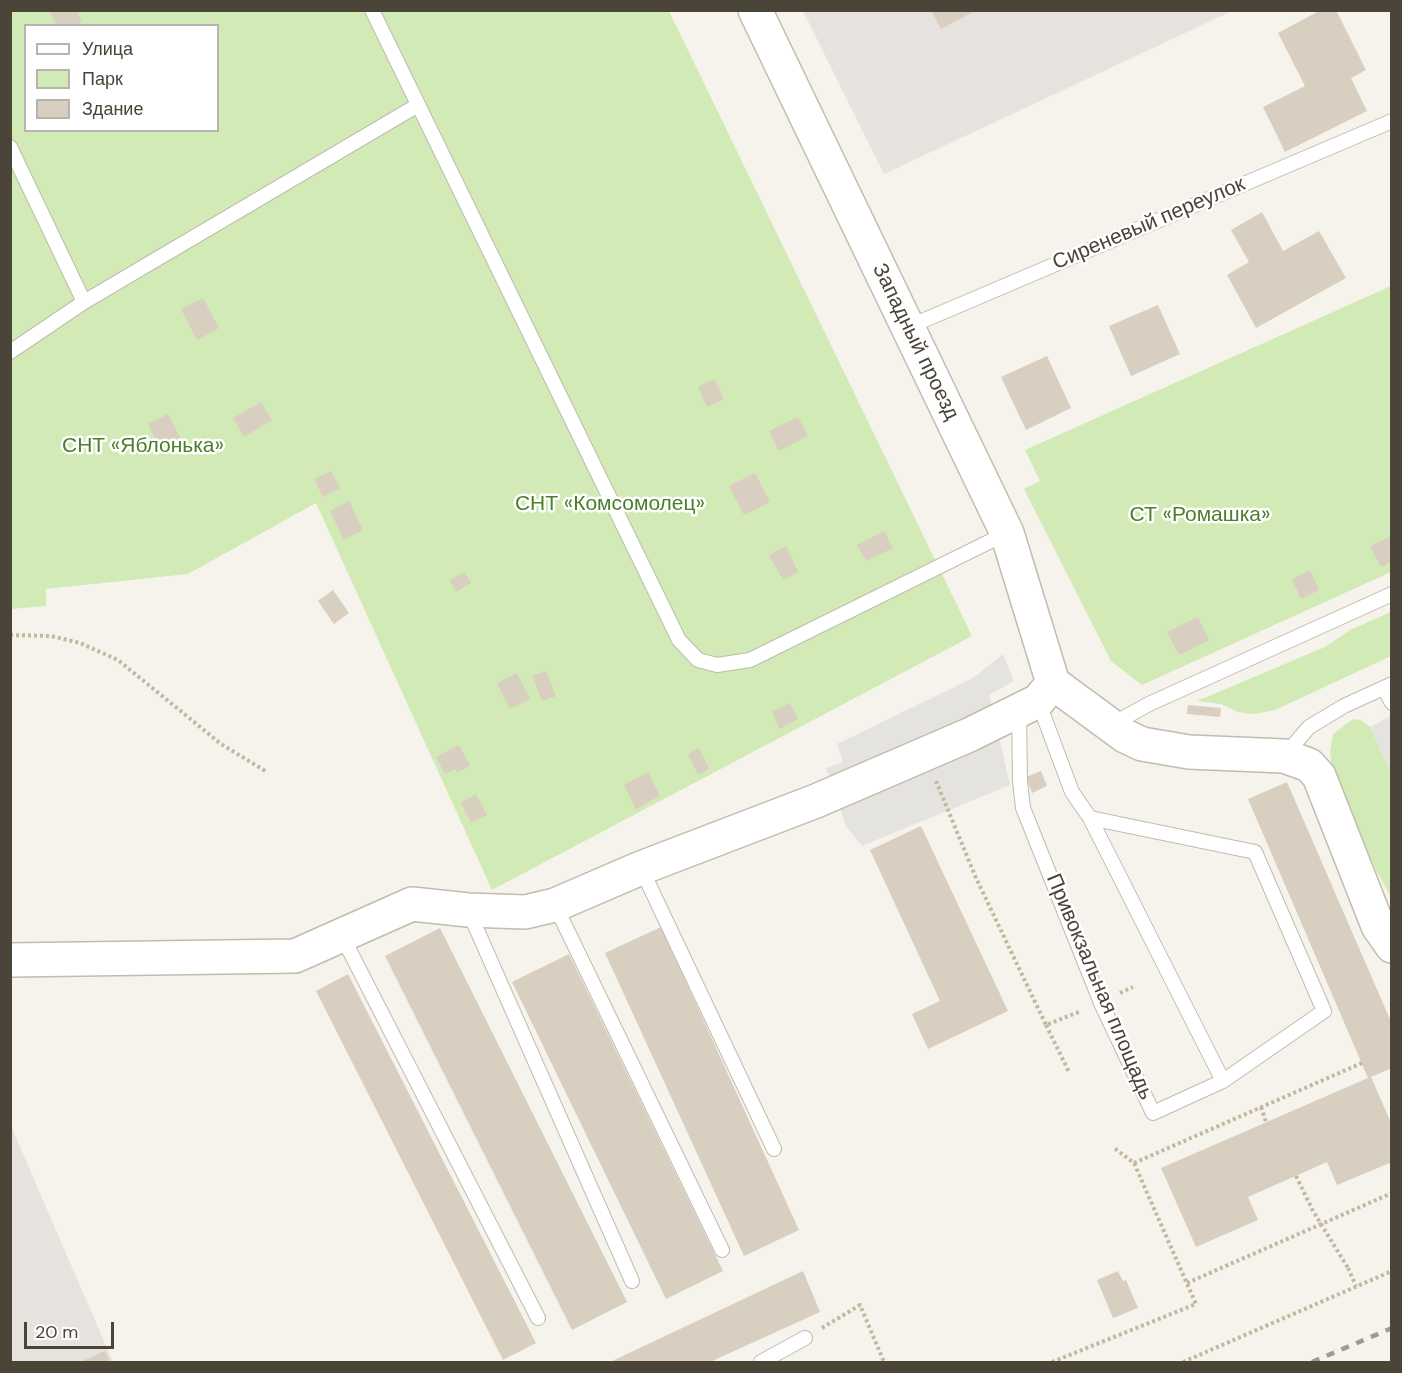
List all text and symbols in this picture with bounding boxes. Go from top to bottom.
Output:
legend [24,24,219,132]
text: Улица [82,37,133,61]
text: Парк [82,67,123,91]
text: Здание [82,97,143,121]
street label: Сиреневый переулок [1049,172,1249,276]
street label: Западный проезд [866,260,964,424]
park label: СНТ «Яблонька» [62,433,224,459]
park label: СНТ «Комсомолец» [515,491,705,517]
park label: СТ «Ромашка» [1130,502,1270,528]
street label: Привокзальная площадь [1040,870,1158,1104]
scale bar [27,1310,117,1348]
text: 20 m [35,1320,78,1344]

